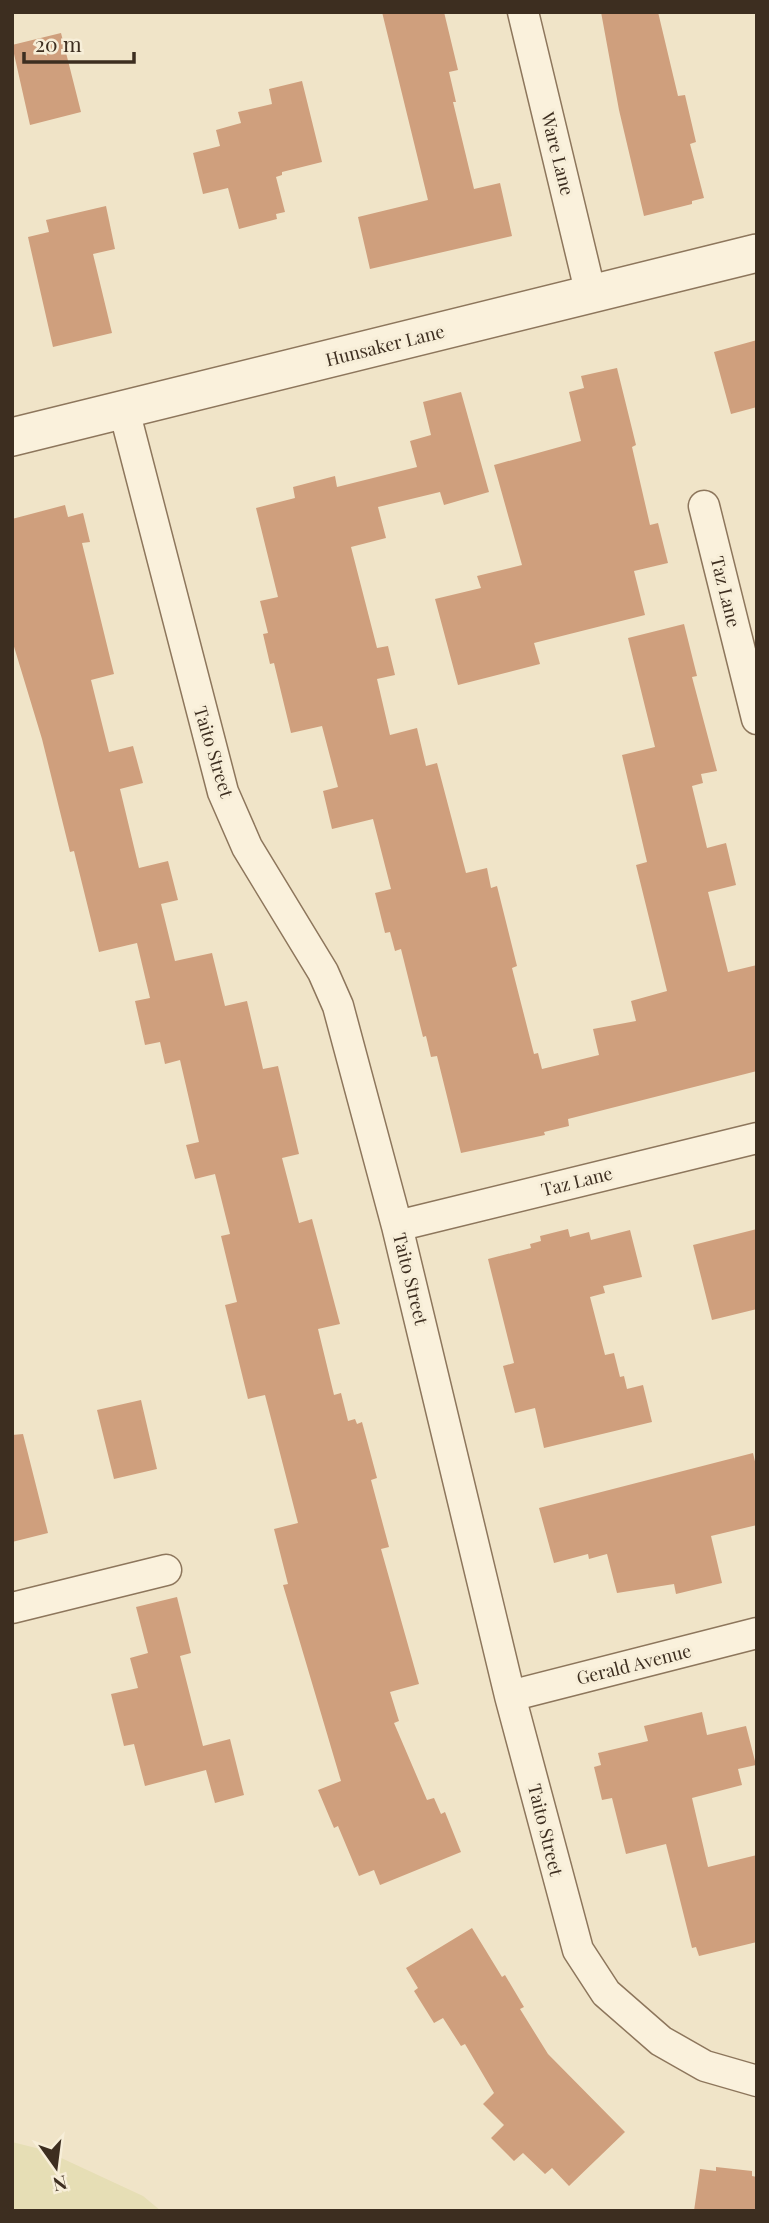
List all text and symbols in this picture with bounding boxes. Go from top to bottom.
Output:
scale bar [24,21,135,65]
text: 20 m [35,29,82,57]
street label: Ware Lane [536,109,580,198]
street label: Hunsaker Lane [323,319,447,371]
street label: Taz Lane [706,554,746,630]
street label: Taito Street [189,703,239,801]
street label: Taz Lane [539,1161,615,1201]
street label: Taito Street [388,1230,434,1328]
street label: Gerald Avenue [574,1638,694,1690]
street label: Taito Street [523,1781,569,1879]
north arrow [21,2132,91,2202]
text: N [50,2170,70,2199]

